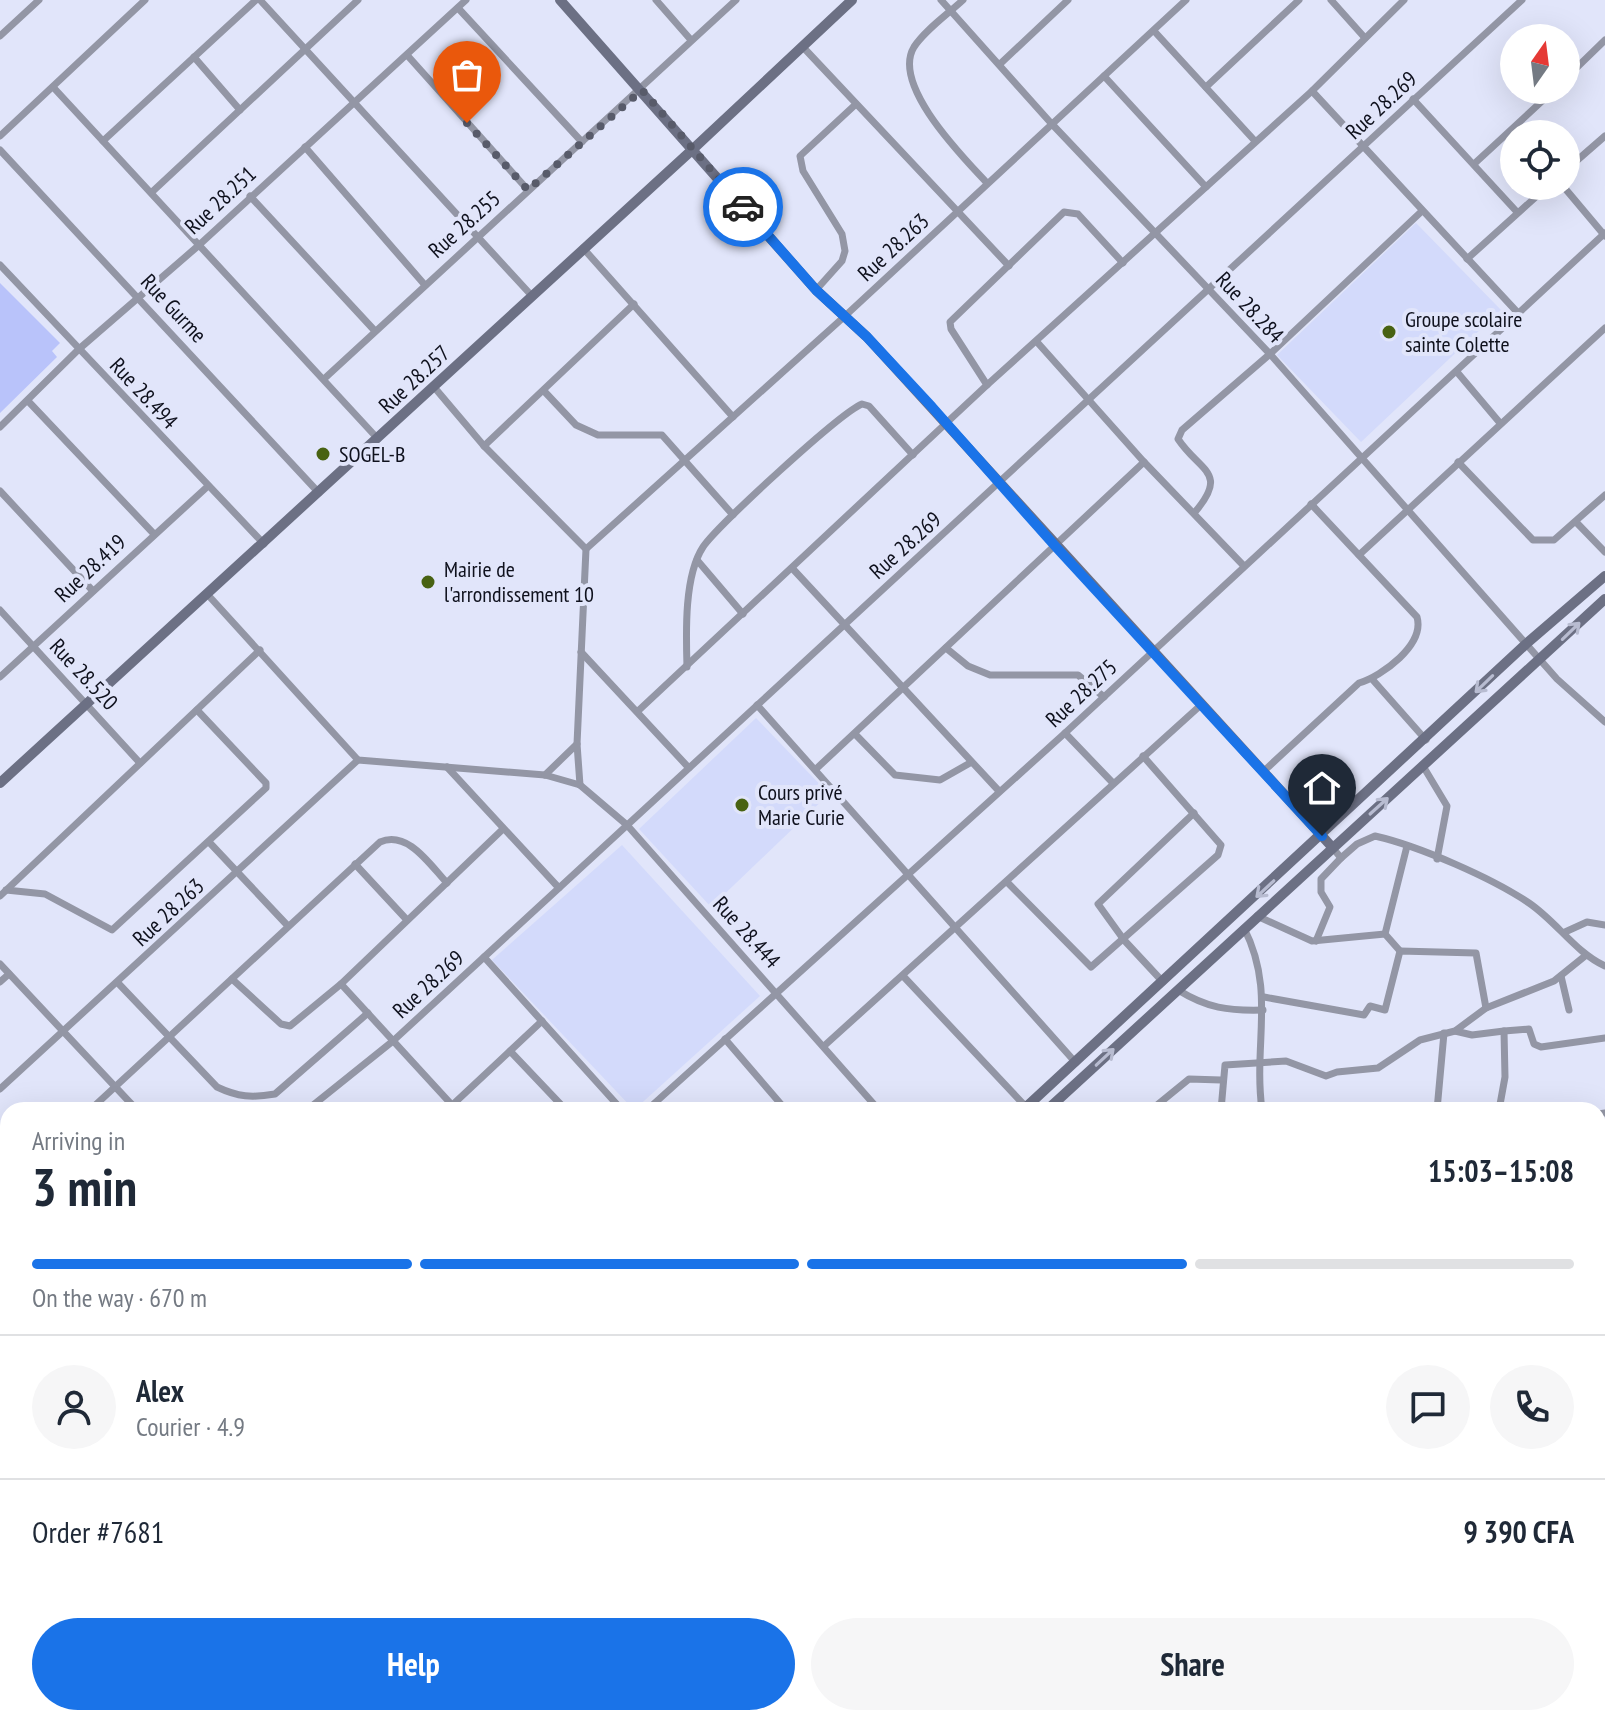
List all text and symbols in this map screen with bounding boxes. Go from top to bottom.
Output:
north arrow [1500,24,1580,104]
map controls [1500,24,1580,200]
pin [433,41,501,123]
icon: bag [445,53,489,97]
street label: Rue 28.269 [1340,65,1422,145]
button: locate [1500,120,1580,200]
street label: Rue 28.251 [179,160,261,240]
courier [703,167,783,247]
street label: Rue 28.255 [422,184,506,264]
icon: car [721,185,765,229]
street label: Rue 28.263 [852,207,934,287]
street label: Rue 28.284 [1210,266,1290,349]
street label: Rue Gurme [135,268,213,348]
place label: Groupe scolaire sainte Colette [1405,305,1522,358]
marker: Groupe scolaire sainte Colette [1380,323,1398,341]
street label: Rue 28.257 [373,339,455,419]
street label: Rue 28.494 [104,352,184,435]
place label: SOGEL-B [339,440,405,468]
marker: SOGEL-B [314,445,332,463]
street label: Rue 28.269 [863,505,947,585]
street label: Rue 28.419 [49,528,131,608]
place label: Mairie de l'arrondissement 10 [444,555,594,608]
marker: Mairie de l'arrondissement 10 [419,573,437,591]
one-way arrow [1561,622,1580,641]
street label: Rue 28.520 [44,633,124,716]
street label: Rue 28.275 [1040,653,1122,733]
one-way arrow [1475,675,1495,693]
pin [1288,754,1356,836]
icon: home [1300,766,1344,810]
place label: Cours privé Marie Curie [758,778,845,831]
marker: Cours privé Marie Curie [733,796,751,814]
one-way arrow [1368,797,1388,815]
street label: Rue 28.263 [127,872,209,952]
one-way arrow [1255,879,1275,898]
street label: Rue 28.444 [707,890,787,974]
street label: Rue 28.269 [387,944,469,1024]
one-way arrow [1094,1049,1114,1067]
text: Arriving in [32,1124,125,1157]
text: 15:03–15:08 [1428,1151,1574,1190]
text: 3 min [32,1153,137,1220]
text: On the way · 670 m [32,1281,207,1314]
button: person [32,1365,116,1449]
button: chat [1386,1365,1470,1449]
button: phone [1490,1365,1574,1449]
text: Alex [136,1371,184,1410]
text: Courier · 4.9 [136,1410,245,1443]
text: Order #7681 [32,1512,164,1551]
text: 9 390 CFA [1463,1512,1574,1551]
button: Help [32,1618,795,1710]
button: Share [811,1618,1574,1710]

